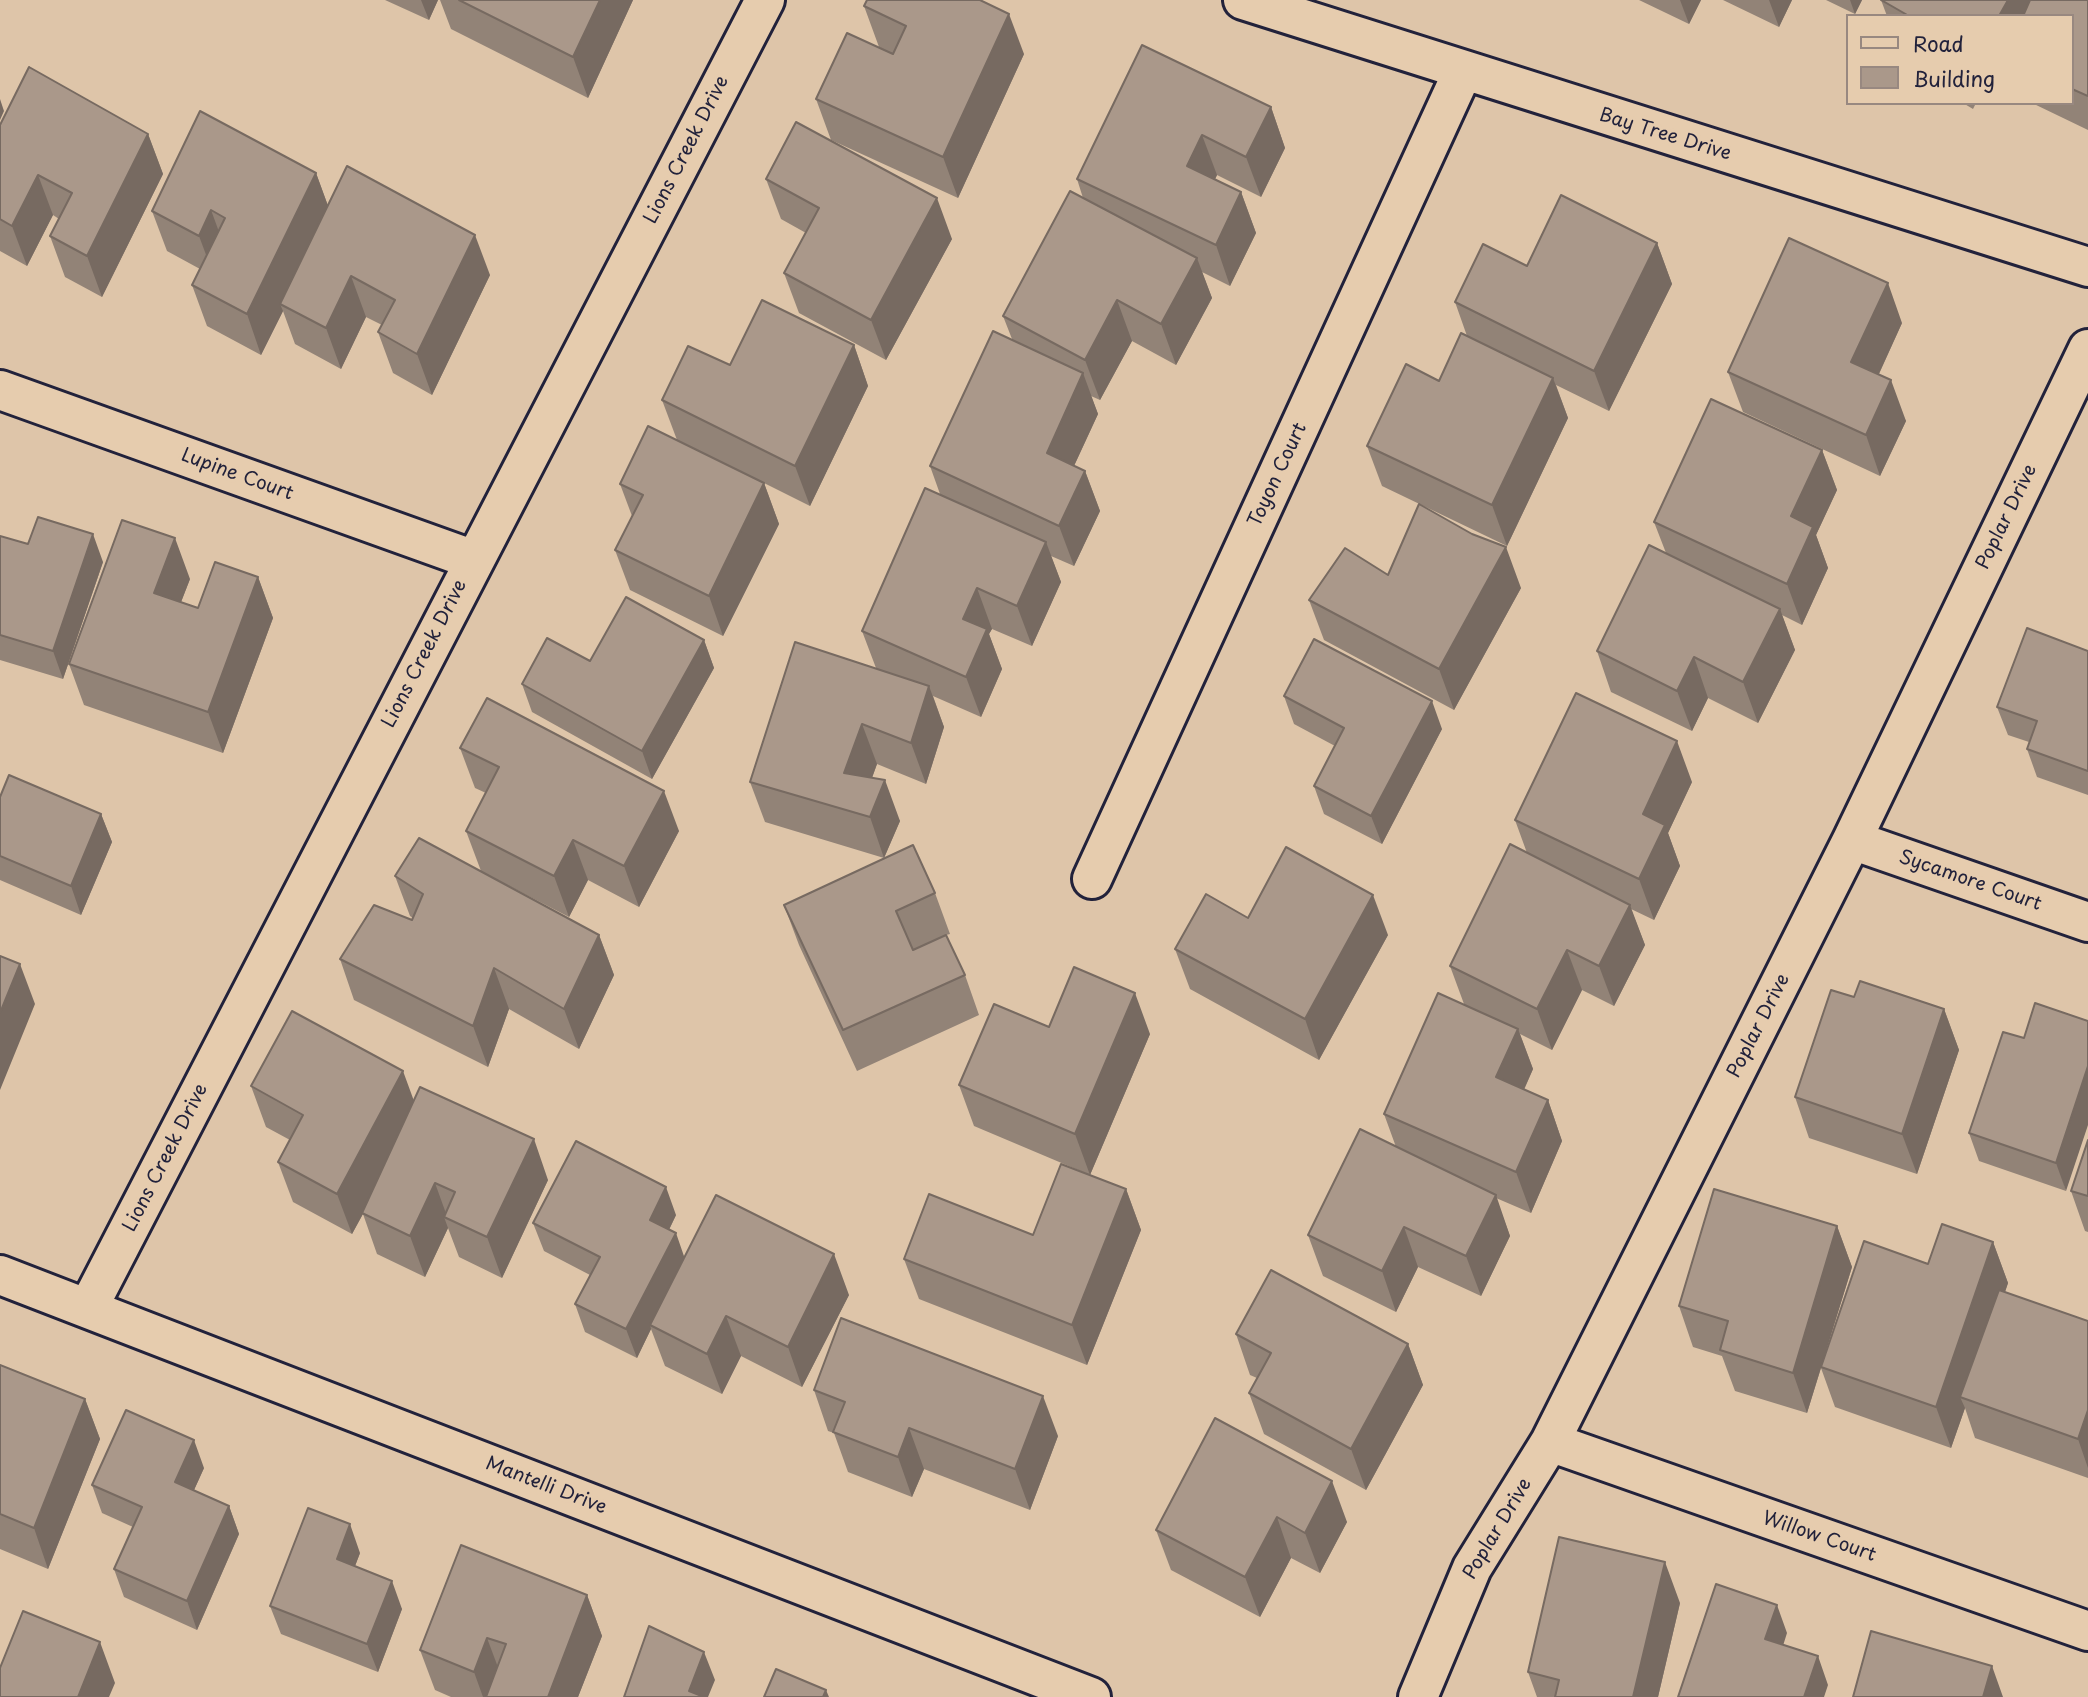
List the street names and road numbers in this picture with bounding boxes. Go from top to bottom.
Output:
street label: Lions Creek Drive [640,72,734,228]
street label: Bay Tree Drive [1596,104,1734,166]
street label: Toyon Court [1244,419,1312,531]
street label: Lupine Court [178,444,296,506]
street label: Poplar Drive [1972,461,2042,573]
street label: Lions Creek Drive [378,576,472,732]
street label: Sycamore Court [1896,846,2044,916]
street label: Poplar Drive [1723,970,1795,1082]
street label: Lions Creek Drive [119,1080,213,1236]
street label: Mantelli Drive [482,1452,610,1520]
street label: Poplar Drive [1459,1474,1537,1584]
street label: Willow Court [1759,1507,1879,1567]

